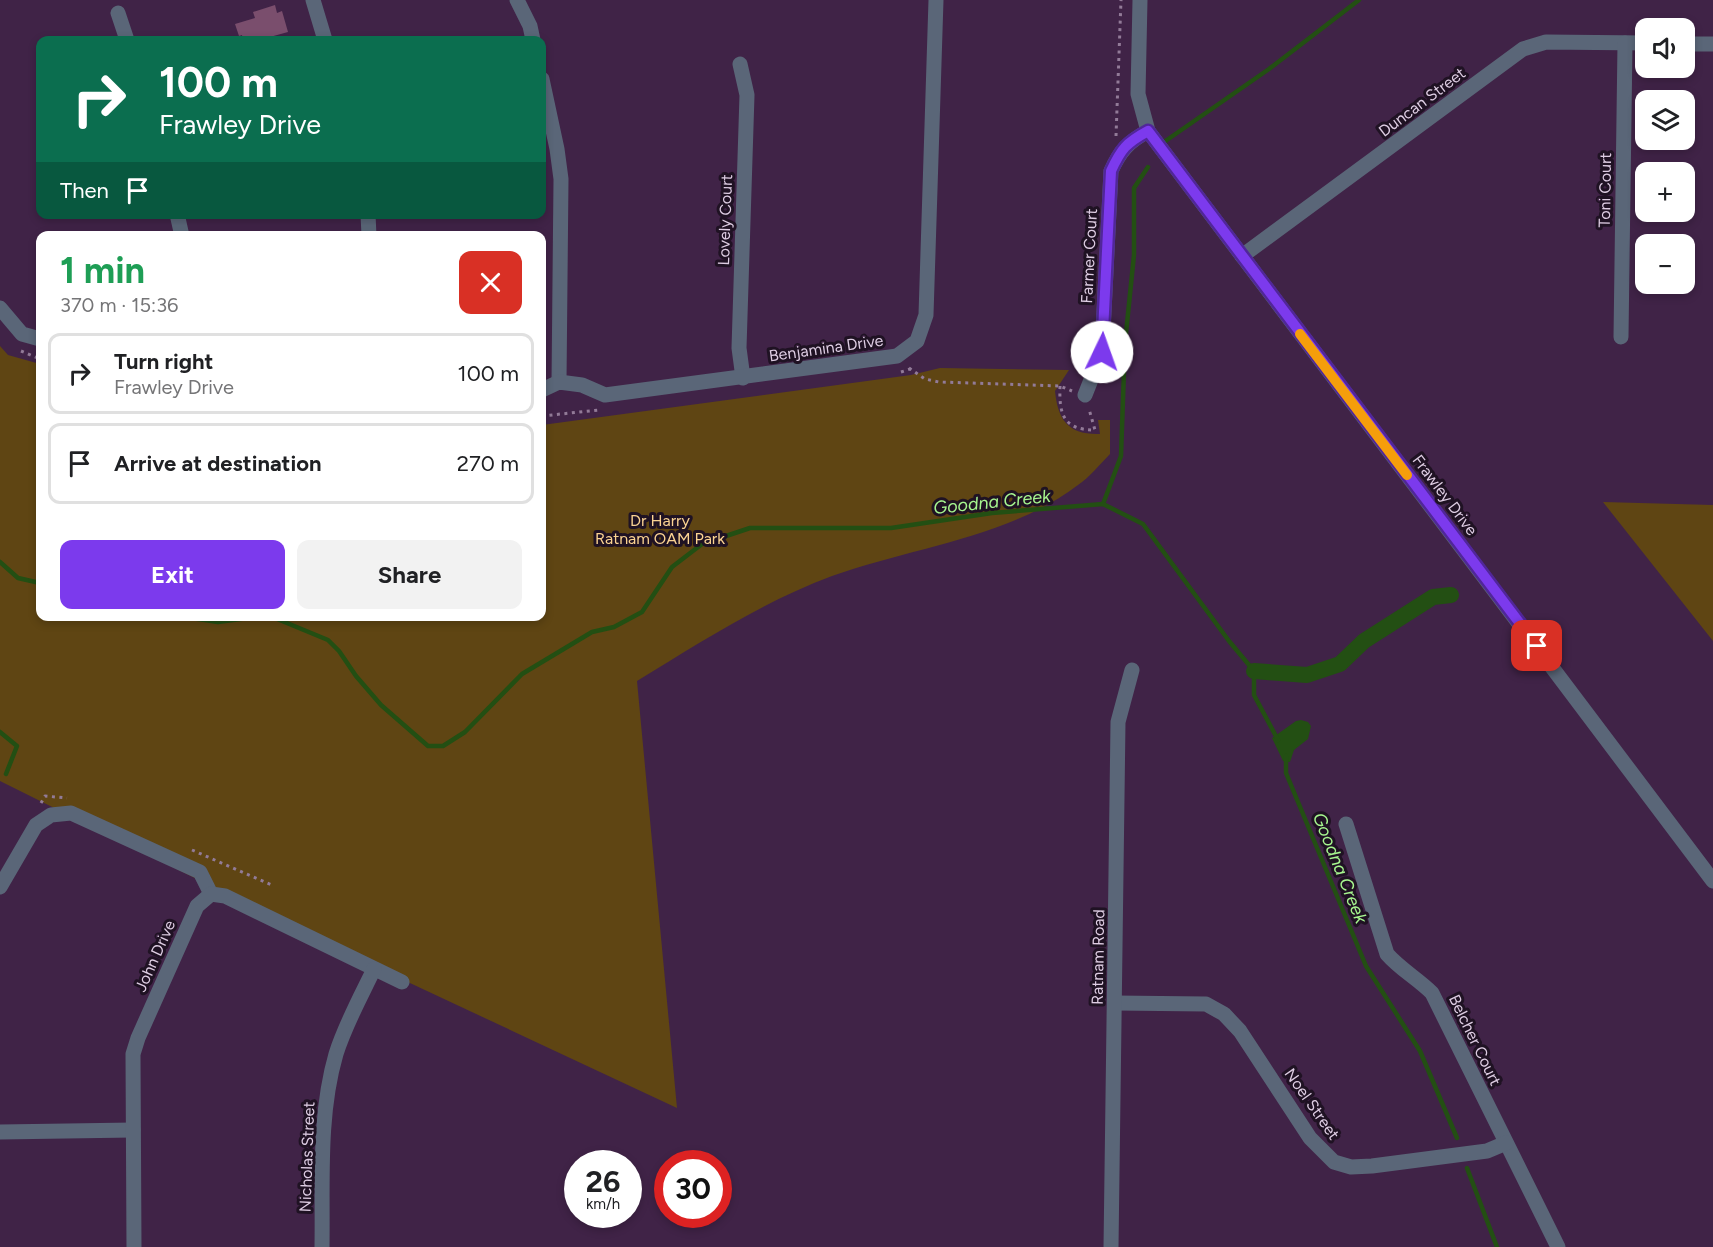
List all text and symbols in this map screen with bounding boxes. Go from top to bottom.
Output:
map controls [1635,18,1695,294]
button: sound [1635,18,1695,78]
text: 100 m [159,57,278,108]
icon: right [60,60,138,138]
street label: Duncan Street [1375,63,1469,141]
button: layers [1635,90,1695,150]
text: Frawley Drive [159,108,321,141]
street label: Toni Court [1595,152,1615,228]
button: + [1635,162,1695,222]
icon: arrive [121,174,154,207]
street label: Lovely Court [714,174,736,266]
text: Then [60,177,109,204]
street label: Farmer Court [1077,208,1101,304]
button: − [1635,234,1695,294]
text: 1 min [60,249,145,292]
button: close [459,251,522,314]
text: 370 m · 15:36 [60,293,178,317]
position arrow [1070,320,1134,384]
street label: Benjamina Drive [768,331,885,365]
text: Turn right [114,348,213,375]
icon: right [63,357,96,390]
text: 100 m [458,360,519,387]
text: Frawley Drive [114,375,234,399]
icon: arrive [63,447,96,480]
text: Arrive at destination [114,450,322,477]
text: 270 m [457,450,519,477]
street label: Frawley Drive [1409,451,1482,539]
water label: Goodna Creek [932,485,1053,519]
park label: Dr Harry Ratnam OAM Park [595,511,725,548]
button: Exit [60,540,285,609]
button: Share [297,540,522,609]
pin [1511,620,1562,671]
icon: arrive [1520,629,1553,662]
water label: Goodna Creek [1308,809,1373,928]
street label: Ratnam Road [1088,909,1108,1005]
street label: John Drive [131,917,179,995]
street label: Belcher Court [1445,991,1505,1089]
street label: Noel Street [1281,1065,1343,1143]
street label: Nicholas Street [296,1101,318,1213]
speed limit sign: 30 [654,1150,732,1228]
text: 26 [586,1163,620,1200]
text: km/h [586,1195,620,1213]

